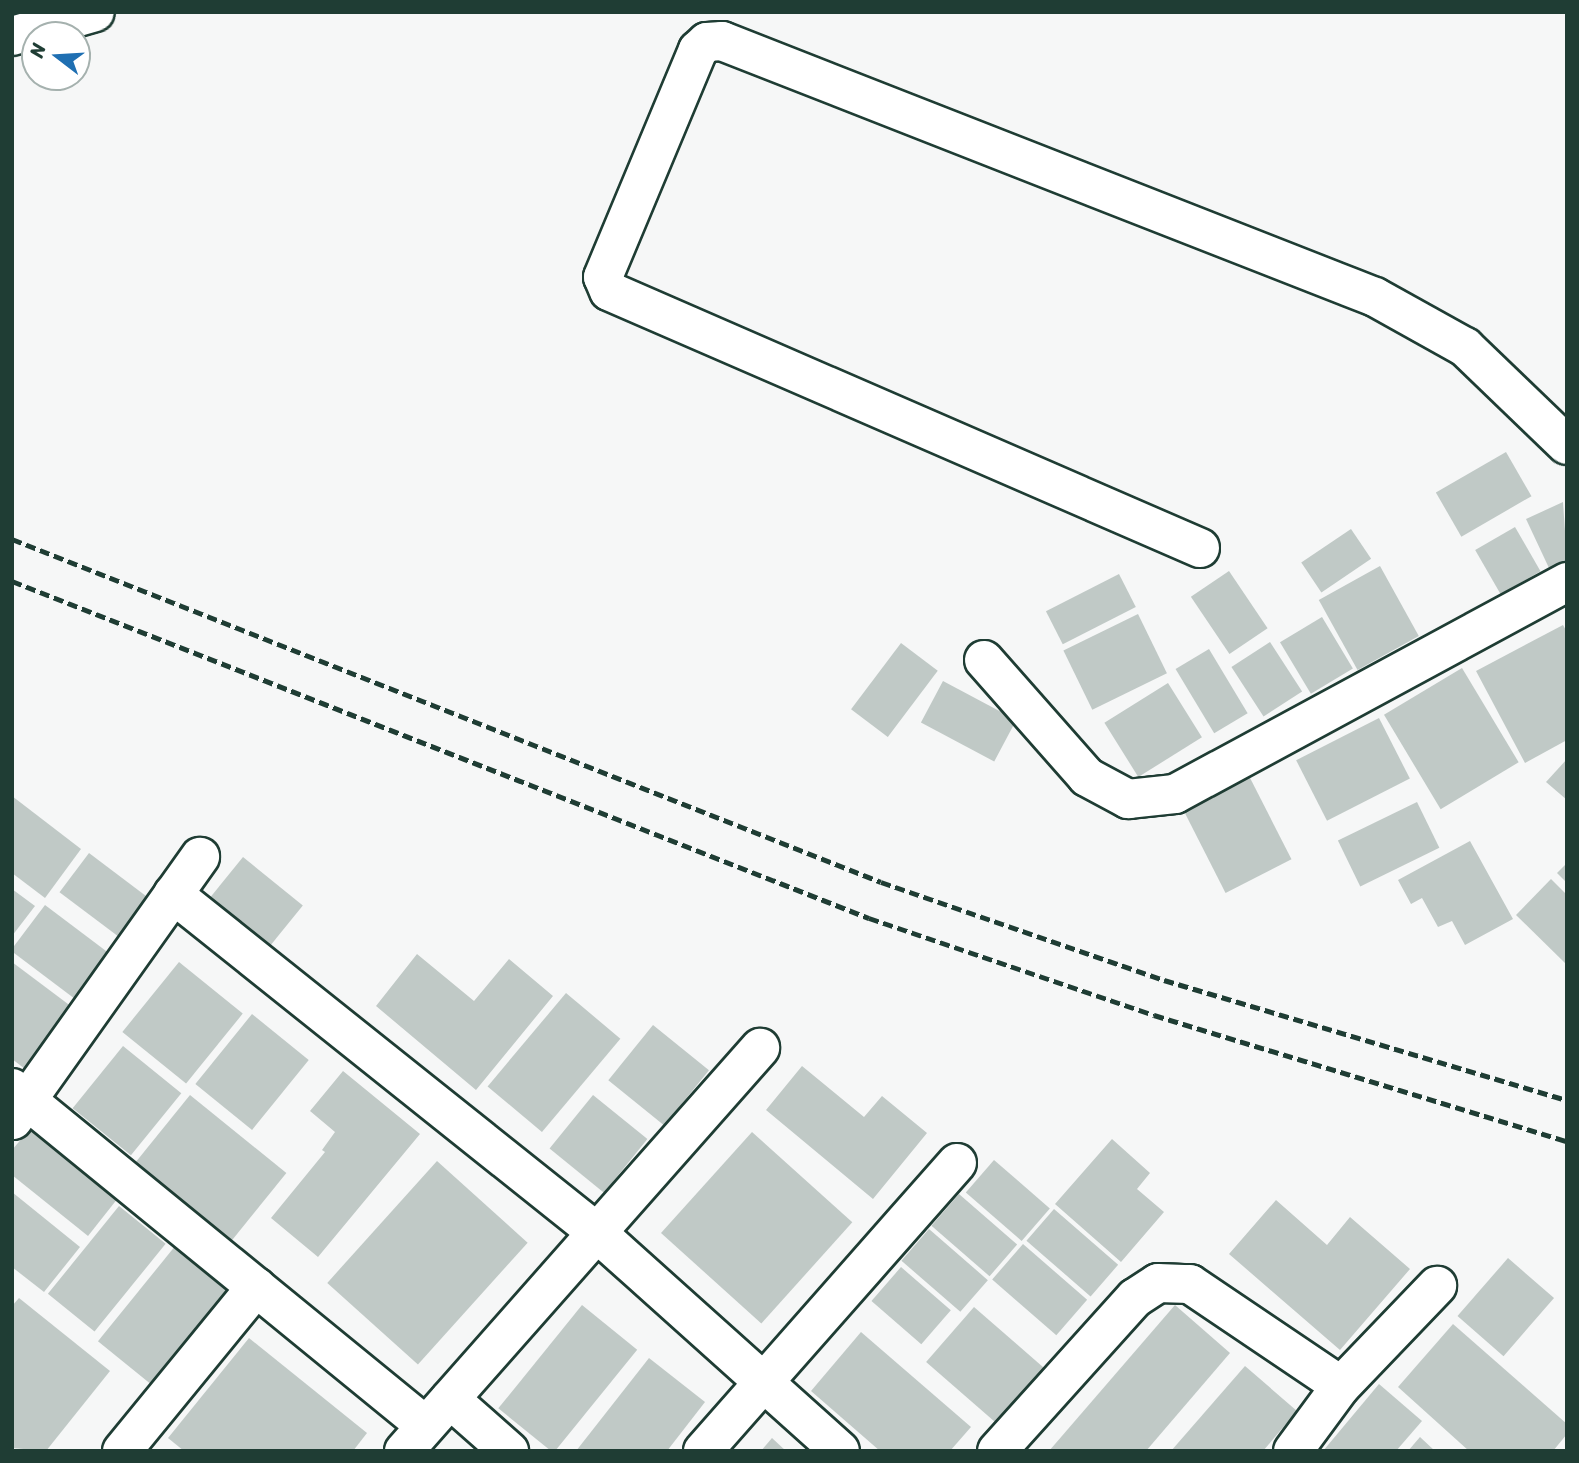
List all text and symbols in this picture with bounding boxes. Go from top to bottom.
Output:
north arrow [21,21,91,91]
text: N [20,39,55,61]

